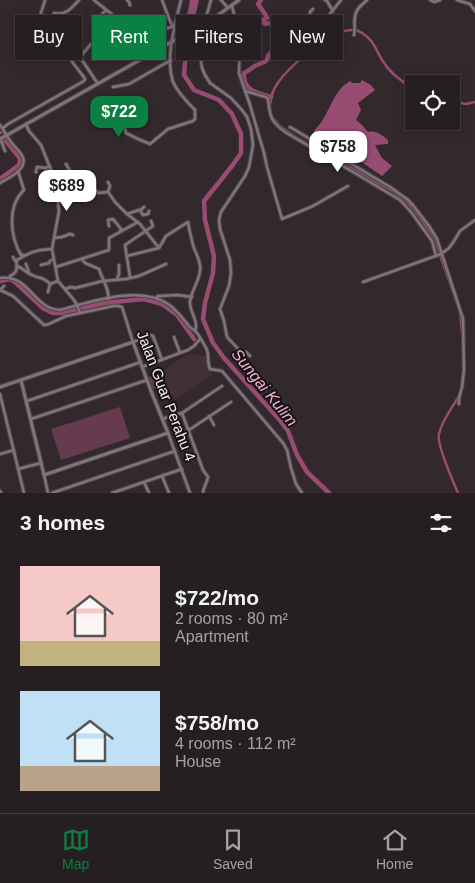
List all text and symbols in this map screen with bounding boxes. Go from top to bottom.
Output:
chip: Buy [15,15,82,60]
chip: Rent [92,15,166,60]
chip: Filters [176,15,261,60]
chip: New [271,15,343,60]
map controls [405,75,460,130]
button: locate [405,75,460,130]
pin: $722 [89,96,149,138]
text: $722 [101,103,137,120]
pin: $758 [308,130,368,173]
text: $758 [320,138,356,155]
pin: $689 [37,170,97,212]
text: $689 [49,177,85,194]
street label: Jalan Guar Perahu 4 [134,328,199,463]
water label: Sungai Kulim [228,345,301,429]
icon: filters [427,509,455,537]
text: 3 homes [20,511,105,534]
icon: home [60,586,120,646]
text: $722/mo [175,586,259,609]
text: 2 rooms · 80 m² [175,610,288,627]
text: Apartment [175,628,249,645]
icon: home [60,711,120,771]
text: $758/mo [175,711,259,734]
text: 4 rooms · 112 m² [175,735,296,752]
text: House [175,753,221,770]
tab: Map [62,826,90,872]
tab: Saved [213,826,253,872]
tab: Home [376,826,413,872]

